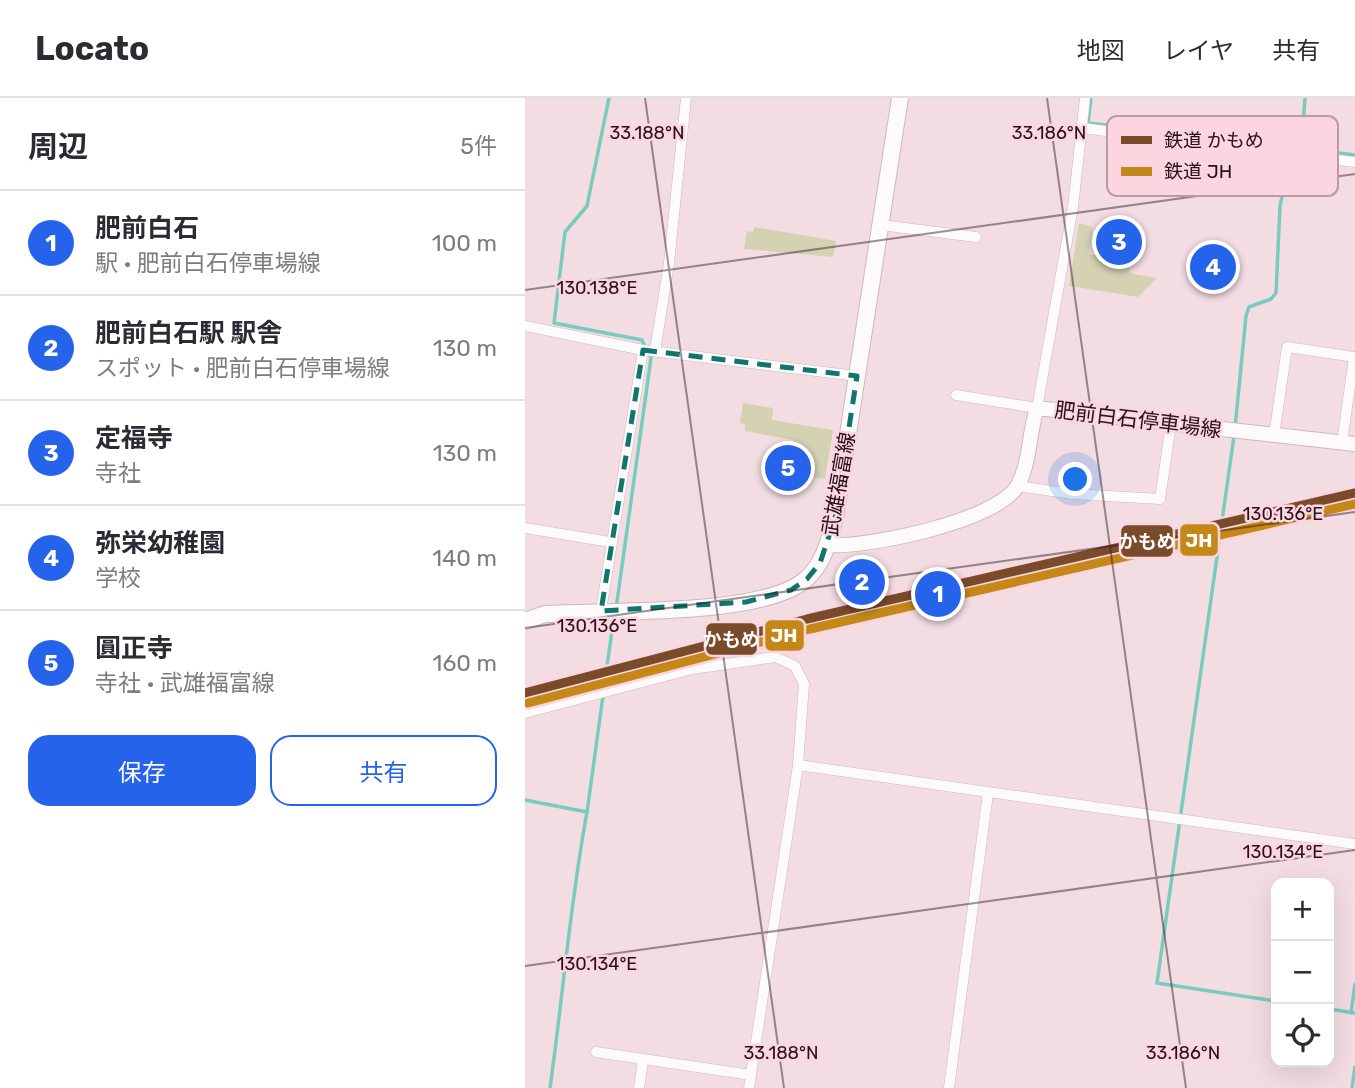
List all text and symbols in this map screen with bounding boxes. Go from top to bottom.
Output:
text: Locato [35,29,149,68]
text: 地図 [1077,37,1125,65]
text: レイヤ [1163,37,1234,65]
text: 共有 [1272,37,1320,65]
legend [1107,116,1338,196]
text: 33.188°N [609,122,685,144]
text: 33.186°N [1012,122,1086,144]
text: 周辺 [28,129,88,165]
text: 鉄道 かもめ [1164,129,1264,152]
text: 5件 [460,132,497,160]
text: 鉄道 JH [1164,160,1232,183]
text: 肥前白石 [95,213,199,244]
pin: 3 [1096,216,1142,268]
text: 1 [45,229,57,257]
text: 100 m [432,229,497,257]
pin: 4 [1190,241,1236,293]
text: 駅 · 肥前白石停車場線 [95,249,321,277]
text: 130.138°E [557,277,637,299]
text: 肥前白石駅 駅舎 [95,318,283,349]
text: 2 [44,334,58,362]
text: 130 m [433,334,497,362]
text: スポット · 肥前白石停車場線 [95,354,390,382]
street label: 肥前白石停車場線 [1053,397,1223,442]
text: 定福寺 [95,423,173,454]
street label: 武雄福富線 [817,430,860,538]
text: 3 [43,439,59,467]
text: 130 m [433,439,497,467]
pin: 5 [765,442,811,494]
text: 寺社 [95,459,141,487]
your location [1058,462,1092,496]
text: 130.136°E [1243,503,1323,525]
line badge: JH [1179,523,1219,557]
line badge: かもめ [1120,524,1174,558]
text: 弥栄幼稚園 [95,528,225,559]
text: JH [1186,529,1212,552]
text: かもめ [1118,530,1176,553]
text: 4 [43,544,59,572]
text: 140 m [432,544,497,572]
pin: 2 [839,556,885,608]
text: 学校 [95,564,141,592]
pin: 1 [915,568,961,620]
text: 130.136°E [557,615,637,637]
line badge: JH [764,619,805,652]
line badge: かもめ [705,622,758,656]
text: JH [771,624,797,647]
text: かもめ [702,628,760,651]
text: 圓正寺 [95,633,173,664]
text: 5 [44,649,58,677]
text: 160 m [433,649,497,677]
text: 寺社 · 武雄福富線 [95,669,275,697]
button: 保存 [28,735,256,806]
button: 共有 [270,735,497,806]
text: 130.134°E [1243,841,1323,863]
map controls [1271,878,1334,1067]
button: + [1271,878,1334,941]
button: − [1271,941,1334,1004]
text: 130.134°E [557,953,637,975]
button: locate [1271,1004,1334,1067]
text: 33.188°N [743,1042,819,1064]
text: 33.186°N [1146,1042,1220,1064]

